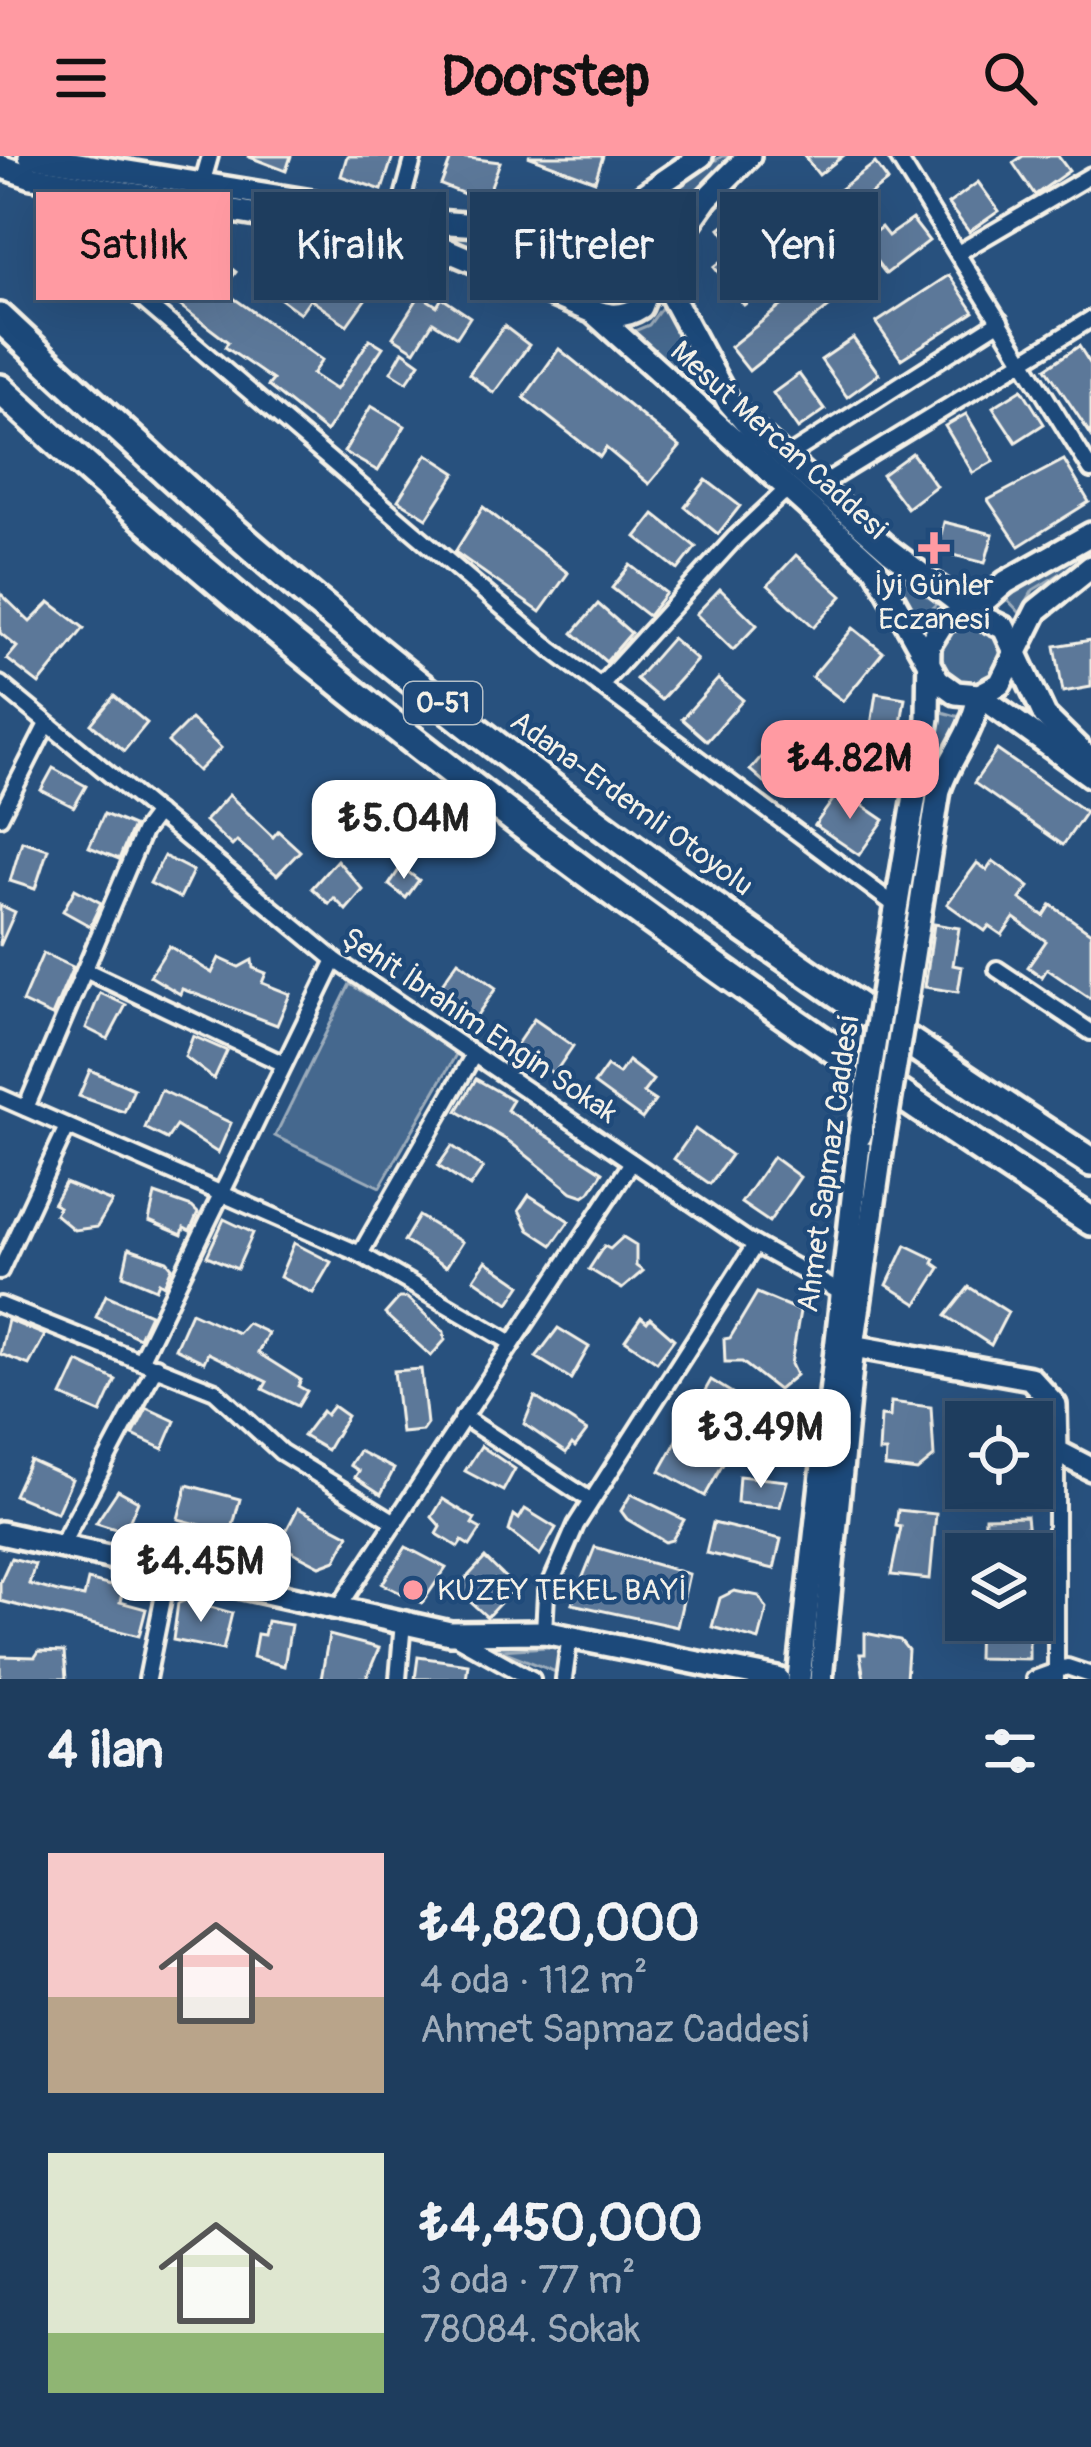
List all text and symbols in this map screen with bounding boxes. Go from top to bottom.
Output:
text: Doorstep [441,44,650,112]
icon: menu [48,45,114,111]
icon: search [977,45,1043,111]
chip: Satılık [36,192,230,300]
chip: Kiralık [254,192,446,300]
chip: Filtreler [470,192,696,300]
chip: Yeni [720,192,878,300]
street label: Mesut Mercan Caddesi [663,333,895,547]
marker: İyi Günler Eczanesi [921,535,947,561]
place label: İyi Günler Eczanesi [874,567,994,638]
road number: O-51 [404,682,482,724]
street label: Adana-Erdemli Otoyolu [503,703,761,904]
pin: ₺4.82M [752,720,948,822]
text: ₺4.82M [788,734,912,783]
pin: ₺5.04M [306,780,502,882]
text: ₺5.04M [339,794,469,843]
street label: Şehit İbrahim Engin Sokak [335,919,625,1132]
street label: Ahmet Sapmaz Caddesi [789,1013,868,1315]
pin: ₺3.49M [663,1389,859,1491]
map controls [945,1401,1053,1641]
button: locate [945,1401,1053,1509]
text: ₺3.49M [699,1403,823,1452]
pin: ₺4.45M [103,1523,299,1625]
button: layers [945,1533,1053,1641]
text: ₺4.45M [138,1537,264,1586]
place label: KUZEY TEKEL BAYİ [437,1572,687,1609]
marker: KUZEY TEKEL BAYİ [400,1577,426,1603]
icon: filters [977,1718,1043,1784]
text: 4 ilan [48,1719,164,1783]
text: ₺4,820,000 [420,1892,700,1956]
icon: home [144,1901,288,2045]
text: 4 oda · 112 m² [420,1956,648,2005]
text: Ahmet Sapmaz Caddesi [420,2005,809,2054]
text: ₺4,450,000 [420,2192,703,2256]
icon: home [144,2201,288,2345]
text: 3 oda · 77 m² [420,2256,636,2305]
text: 78084. Sokak [420,2305,641,2354]

